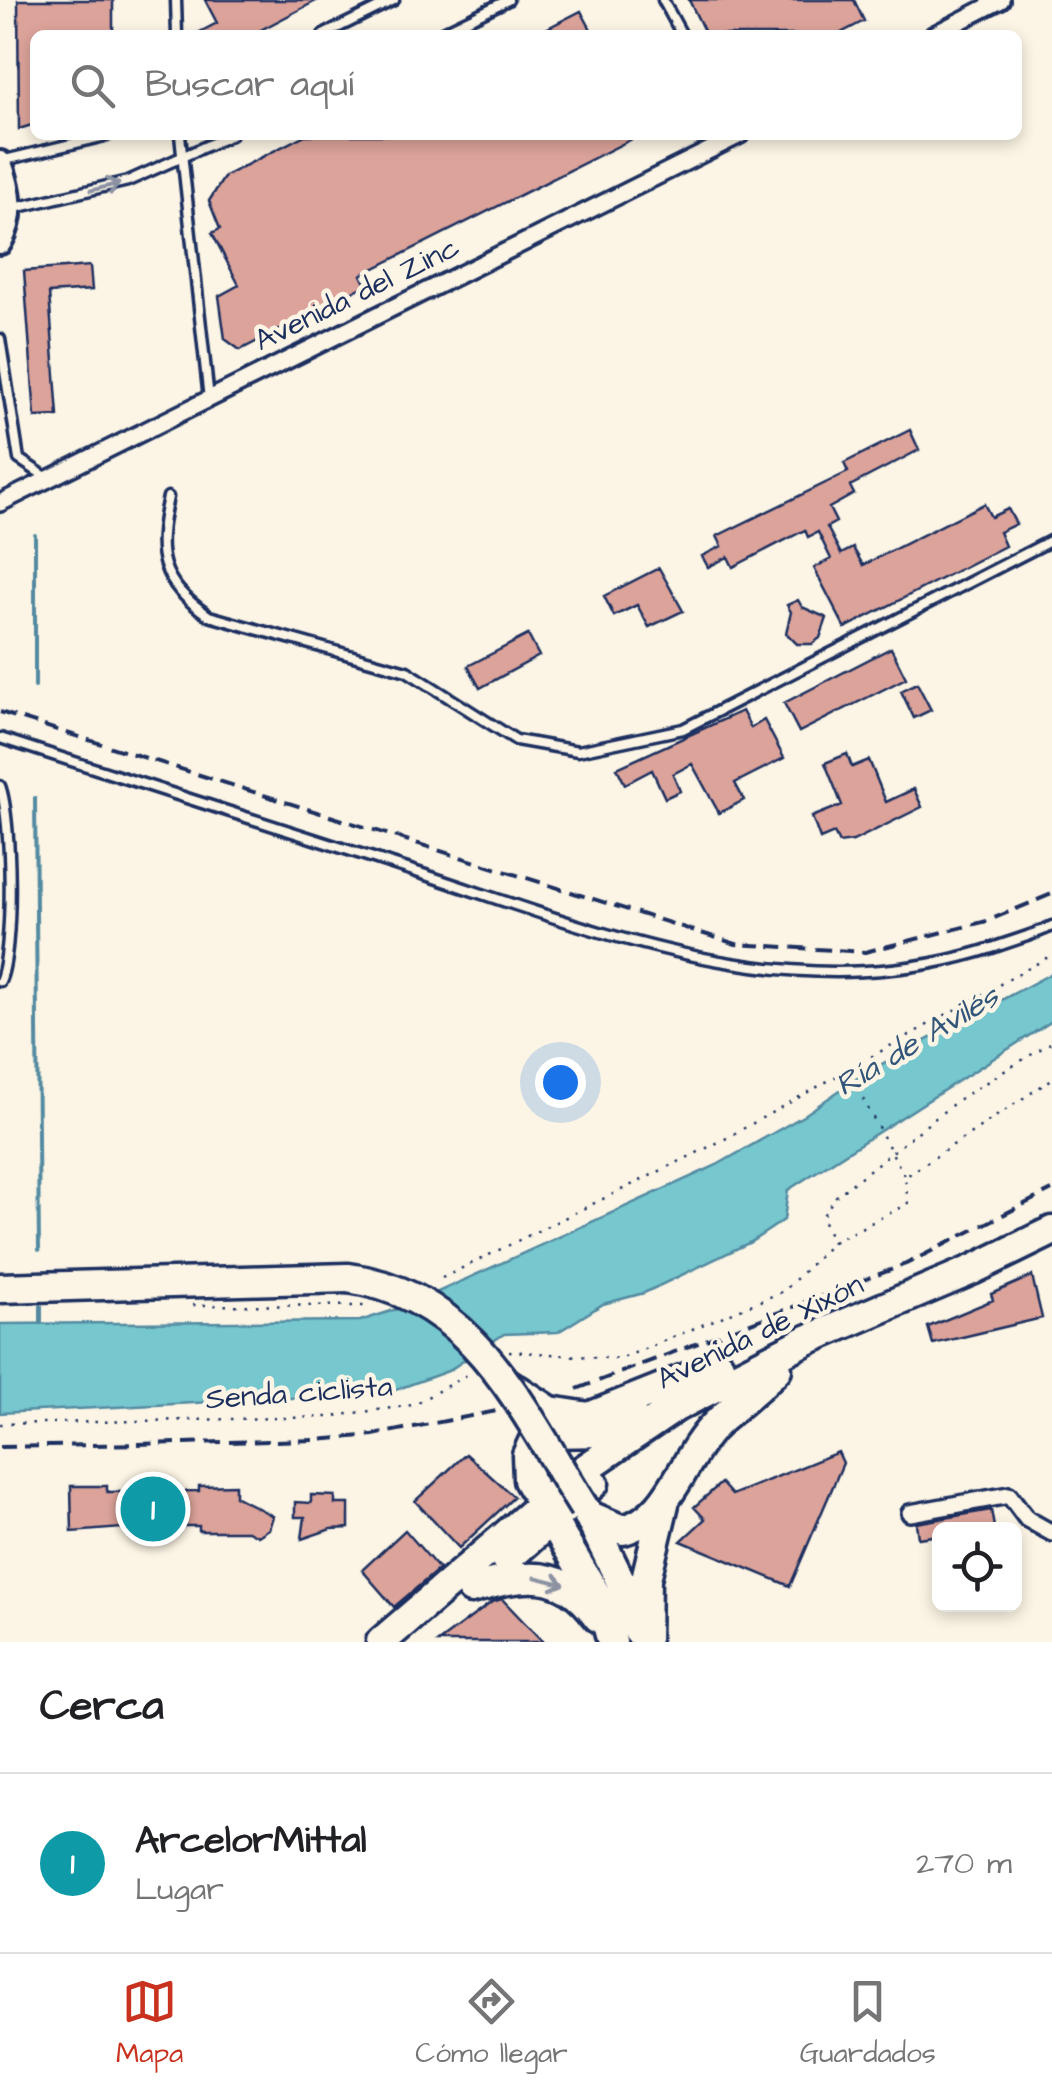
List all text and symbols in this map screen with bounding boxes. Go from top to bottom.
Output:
search box [30,30,1022,140]
icon: search [65,58,120,113]
text: Buscar aquí [145,59,354,111]
one-way arrow [88,177,120,195]
street label: Avenida del Zinc [247,226,467,362]
water label: Ría de Avilés [827,973,1009,1108]
your location [535,1057,586,1108]
street label: Avenida de Xixón [650,1264,870,1400]
street label: Senda ciclista [204,1366,394,1420]
pin: 1 [120,1472,186,1546]
map controls [932,1522,1022,1612]
button: locate [932,1522,1022,1612]
one-way arrow [533,1573,565,1591]
text: Cerca [40,1678,164,1736]
text: ArcelorMittal [135,1815,366,1867]
text: 1 [70,1841,75,1886]
text: 270 m [916,1841,1012,1886]
text: Lugar [135,1867,224,1912]
tab: Mapa [116,1974,183,2073]
tab: Cómo llegar [415,1974,568,2073]
tab: Guardados [800,1974,936,2073]

